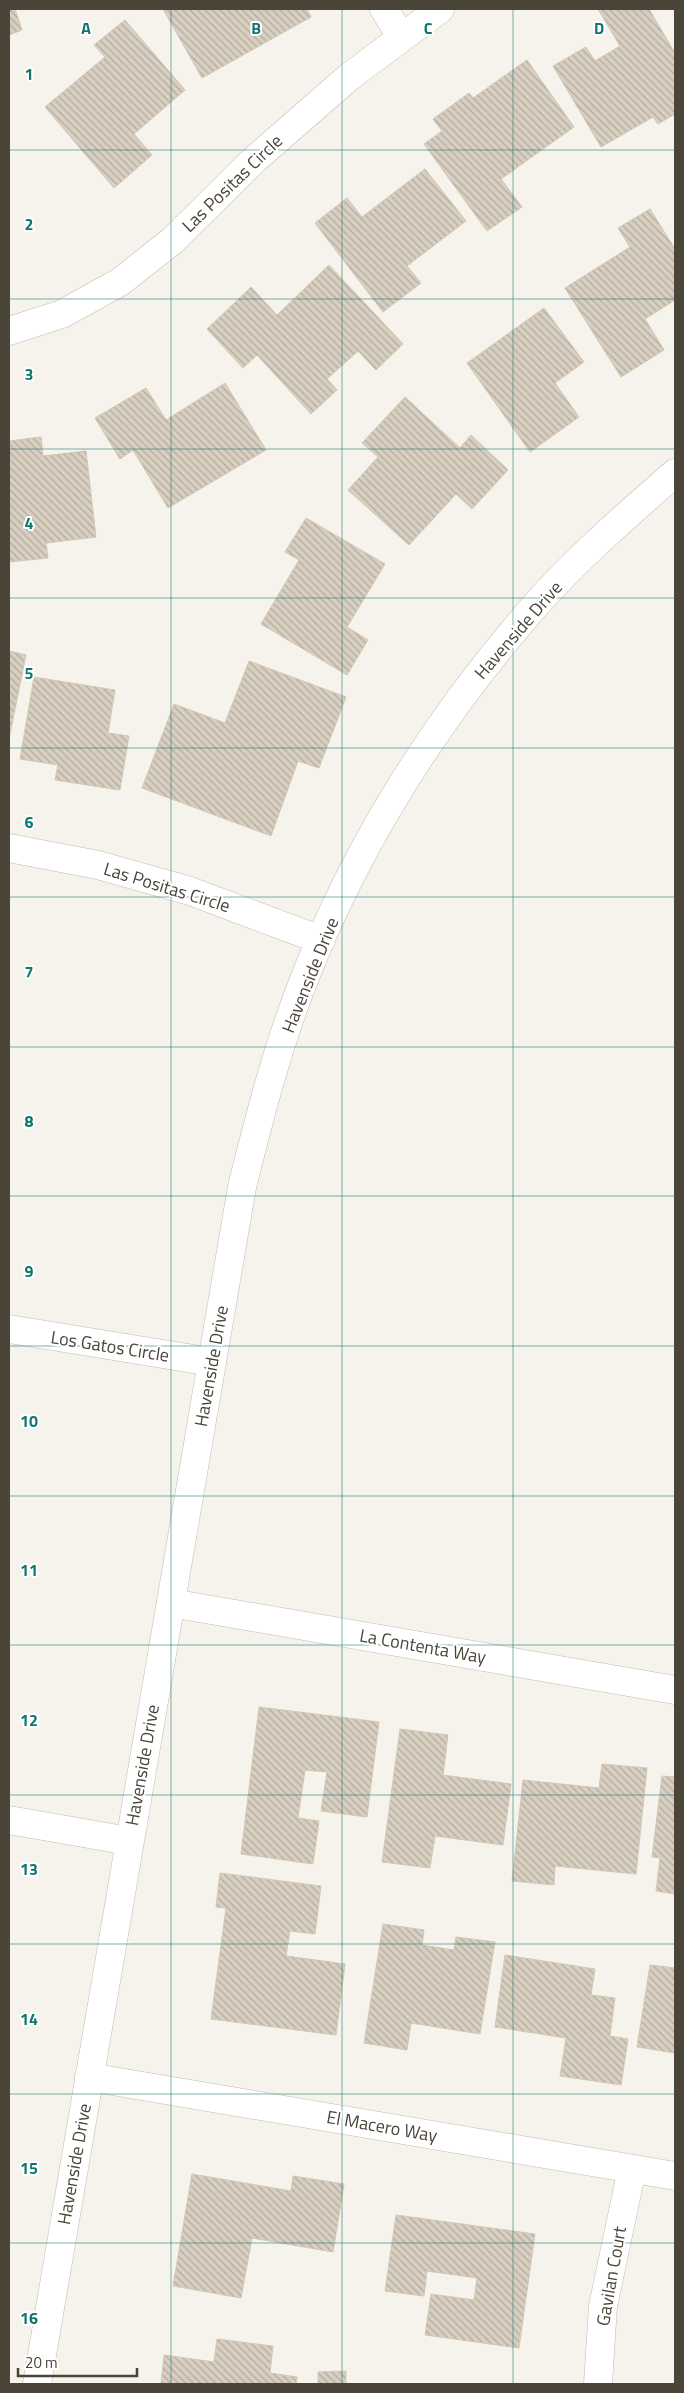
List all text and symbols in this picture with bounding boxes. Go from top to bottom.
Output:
text: A [81,16,91,40]
text: B [251,16,261,40]
text: C [424,16,433,40]
text: D [594,16,604,40]
text: 1 [25,62,33,86]
street label: Las Positas Circle [176,128,288,238]
text: 2 [25,212,33,236]
text: 3 [25,362,33,386]
text: 4 [25,511,34,535]
street label: Havenside Drive [468,575,568,685]
text: 5 [25,661,34,685]
text: 6 [25,810,34,834]
street label: Las Positas Circle [100,855,234,919]
street label: Havenside Drive [275,913,345,1037]
text: 7 [25,960,33,984]
text: 8 [25,1109,34,1133]
text: 9 [25,1259,34,1283]
street label: Havenside Drive [187,1303,235,1429]
street label: Los Gatos Circle [49,1323,171,1369]
text: 10 [20,1409,38,1433]
text: 11 [20,1558,38,1582]
street label: La Contenta Way [358,1622,489,1670]
street label: Havenside Drive [118,1702,166,1828]
text: 12 [20,1708,38,1732]
text: 13 [20,1857,38,1881]
text: 14 [20,2007,38,2031]
street label: Havenside Drive [50,2101,98,2227]
street label: El Macero Way [325,2103,440,2149]
text: 15 [20,2156,38,2180]
street label: Gavilan Court [589,2223,633,2328]
text: 16 [20,2306,38,2330]
scale bar [18,2346,136,2378]
text: 20 m [25,2351,58,2374]

